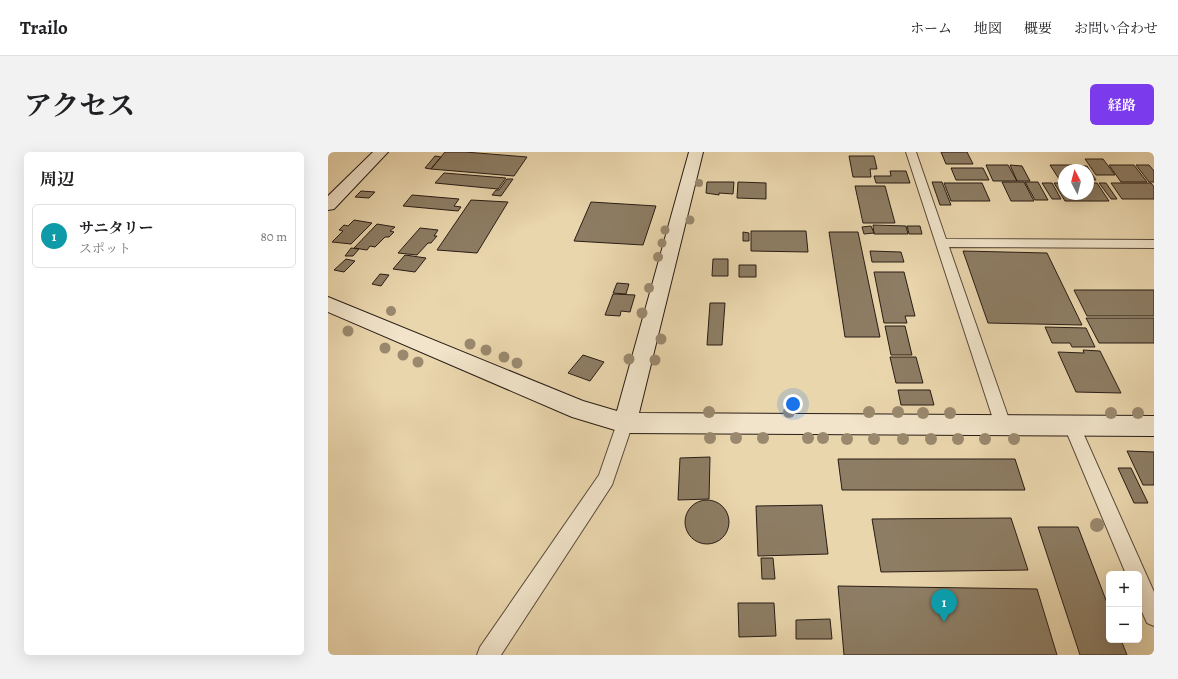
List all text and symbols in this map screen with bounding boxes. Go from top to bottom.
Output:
text: Trailo [20,15,68,41]
text: ホーム [910,19,952,38]
text: 地図 [974,19,1002,38]
text: 概要 [1024,19,1052,38]
text: お問い合わせ [1074,19,1158,38]
button: 経路 [1090,84,1154,125]
text: アクセス [24,87,135,125]
north arrow [1058,164,1094,200]
text: 周辺 [40,168,74,191]
text: サニタリー [79,218,153,238]
text: 1 [52,228,56,245]
text: 80 m [260,228,287,245]
text: スポット [79,240,131,257]
your location [783,394,803,414]
map controls [1106,571,1142,643]
button: + [1106,571,1142,607]
pin: 1 [931,589,957,622]
button: − [1106,607,1142,643]

